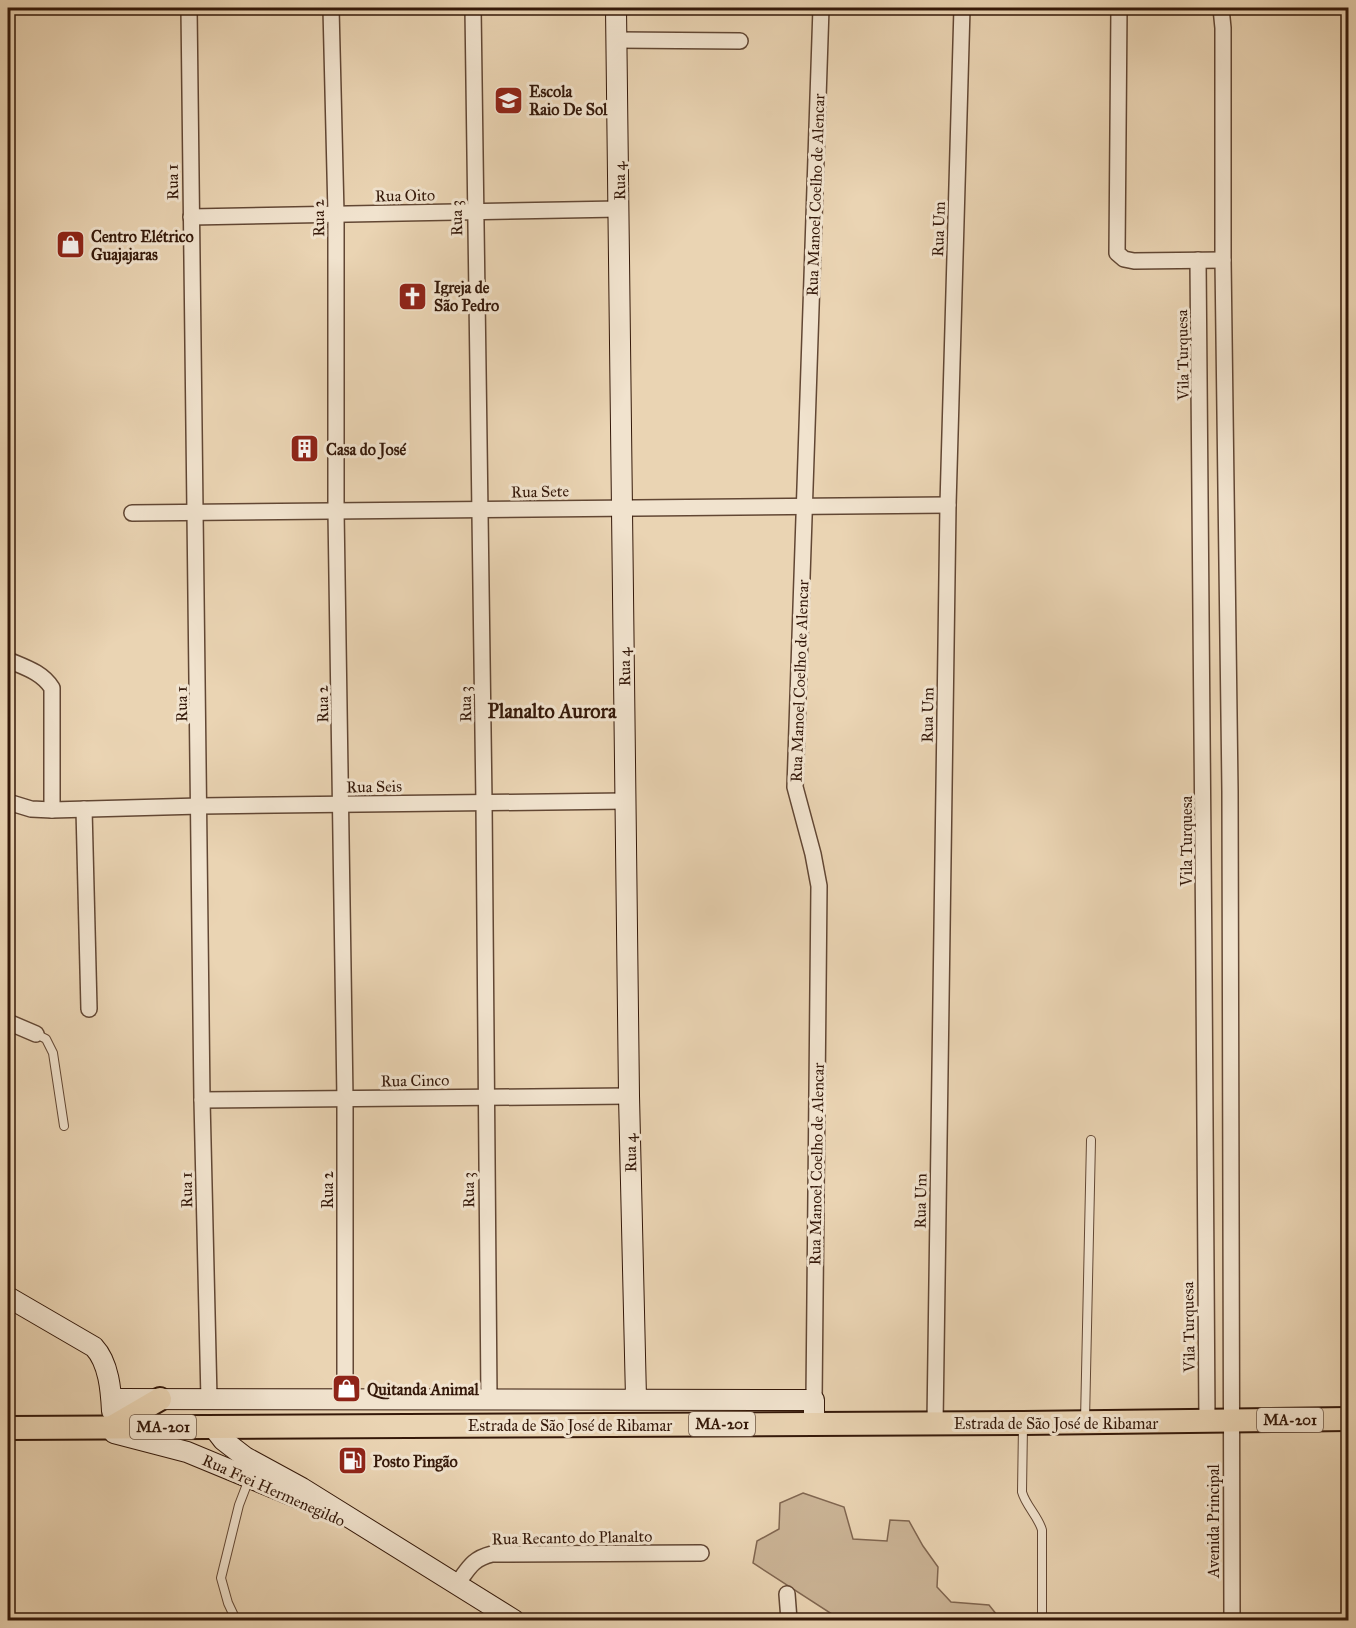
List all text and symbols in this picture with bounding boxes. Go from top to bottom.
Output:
place label: Escola Raio De Sol [529,82,608,119]
school or university icon: Escola Raio De Sol [492,84,524,116]
street label: Rua Manoel Coelho de Alencar [802,93,829,297]
street label: Rua 4 [610,160,629,201]
street label: Rua 1 [163,164,182,200]
street label: Rua Oito [375,185,435,206]
street label: Rua 2 [309,199,328,237]
street label: Rua 3 [447,200,466,236]
street label: Rua Um [928,200,949,257]
place label: Centro Elétrico Guajajaras [91,227,194,265]
shop icon: Centro Elétrico Guajajaras [54,229,86,261]
place label: Igreja de São Pedro [434,278,499,315]
church icon: Igreja de São Pedro [397,280,429,312]
street label: Vila Turquesa [1172,309,1194,401]
building icon: Casa do José [289,433,321,465]
place label: Casa do José [326,440,407,460]
street label: Rua Sete [511,481,570,502]
street label: Rua Manoel Coelho de Alencar [786,579,813,783]
street label: Rua 4 [615,646,634,687]
street label: Rua 2 [313,685,332,723]
street label: Rua 1 [172,686,191,722]
street label: Rua 3 [456,686,475,722]
street label: Rua Um [918,687,937,743]
district label: Planalto Aurora [488,699,617,723]
street label: Rua Seis [346,777,402,796]
street label: Vila Turquesa [1177,795,1197,887]
street label: Rua Manoel Coelho de Alencar [805,1062,828,1266]
street label: Rua Cinco [380,1070,450,1091]
street label: Rua 4 [621,1132,640,1173]
street label: Rua 2 [318,1171,337,1209]
street label: Rua 1 [177,1172,196,1208]
street label: Rua 3 [459,1172,478,1208]
street label: Rua Um [911,1173,930,1229]
street label: Vila Turquesa [1178,1281,1200,1373]
shop icon: Quitanda Animal [330,1373,362,1405]
place label: Quitanda Animal [367,1380,480,1400]
road number: MA-201 [1257,1408,1323,1432]
road number: MA-201 [689,1412,755,1436]
street label: Estrada de São José de Ribamar [954,1414,1158,1434]
road number: MA-201 [130,1415,196,1439]
street label: Estrada de São José de Ribamar [468,1416,672,1436]
fuel station icon: Posto Pingão [336,1445,368,1477]
street label: Rua Frei Hermenegildo [199,1450,348,1531]
place label: Posto Pingão [373,1452,458,1472]
street label: Avenida Principal [1204,1463,1223,1579]
street label: Rua Recanto do Planalto [492,1527,652,1548]

